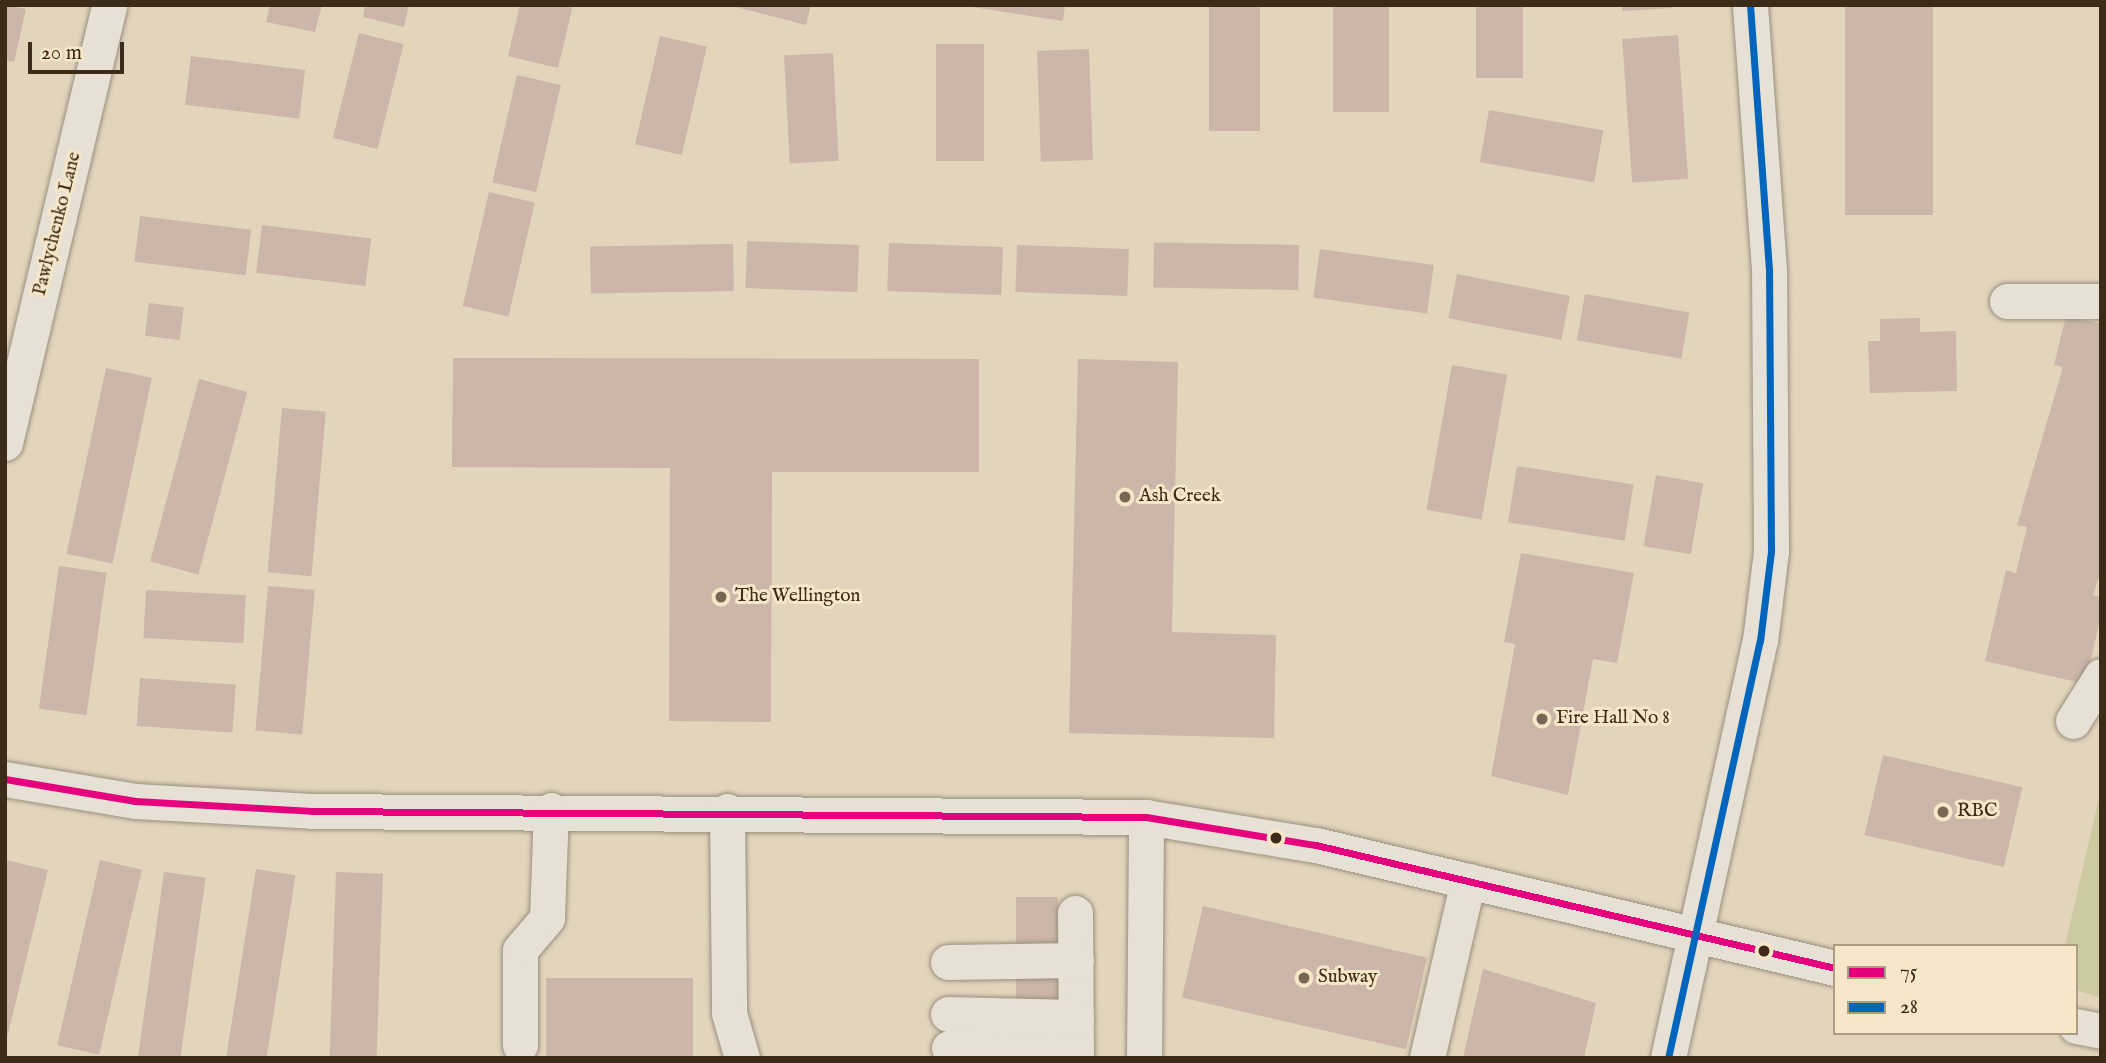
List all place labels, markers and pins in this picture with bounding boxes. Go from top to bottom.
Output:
place label: Ash Creek [1139,486,1221,508]
marker: Ash Creek [1117,489,1133,505]
place label: The Wellington [735,586,860,608]
marker: The Wellington [713,589,729,605]
place label: Fire Hall No 8 [1556,708,1670,730]
marker: Fire Hall No 8 [1534,711,1550,727]
place label: RBC [1957,801,1998,823]
marker: RBC [1935,804,1951,820]
unlabelled marker [1269,831,1283,845]
unlabelled marker [1757,944,1771,958]
place label: Subway [1318,967,1377,989]
marker: Subway [1296,970,1312,986]

